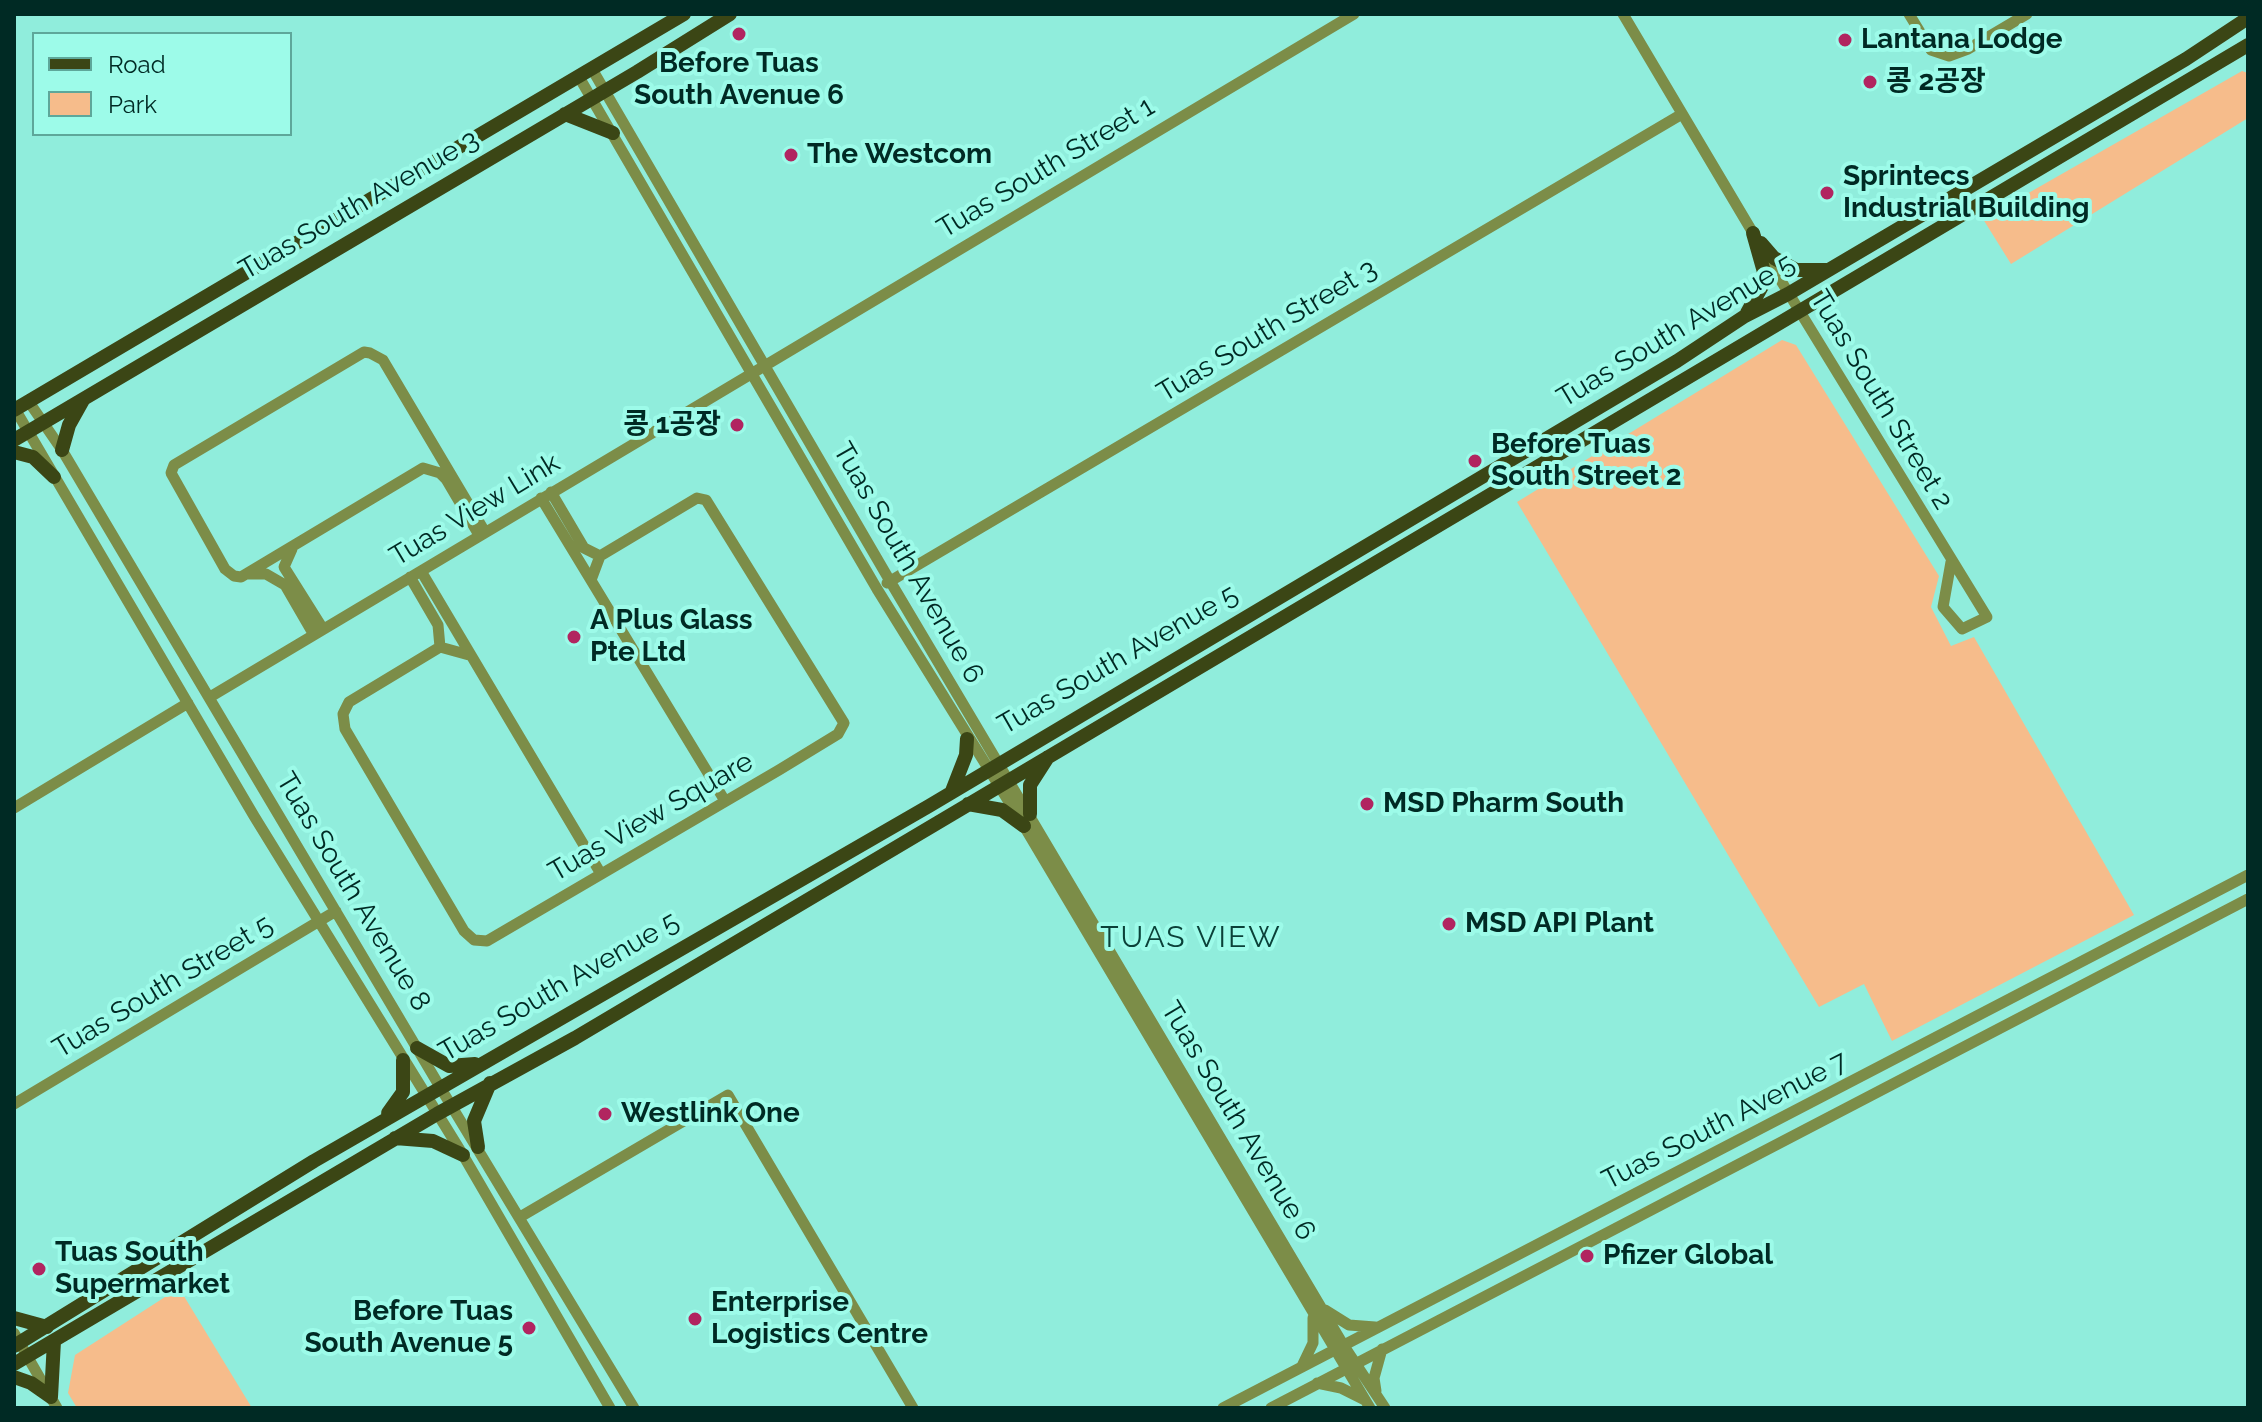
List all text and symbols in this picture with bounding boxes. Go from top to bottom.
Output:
place label: Lantana Lodge [1861,23,2063,57]
marker: Before Tuas South Avenue 6 [730,25,748,43]
marker: Lantana Lodge [1836,31,1854,49]
legend [32,32,292,136]
place label: Before Tuas South Avenue 6 [634,47,844,113]
text: Road [108,50,166,79]
place label: 콩 2공장 [1886,65,1986,99]
marker: 콩 2공장 [1861,73,1879,91]
text: Park [108,90,157,119]
street label: Tuas South Street 1 [931,90,1161,246]
street label: Tuas South Avenue 3 [233,123,485,287]
place label: The Westcom [807,138,992,172]
marker: The Westcom [782,146,800,164]
place label: Sprintecs Industrial Building [1843,160,2090,226]
marker: Sprintecs Industrial Building [1818,184,1836,202]
street label: Tuas South Avenue 5 [1551,247,1801,415]
street label: Tuas South Street 3 [1151,252,1383,410]
street label: Tuas South Street 2 [1802,284,1960,516]
place label: 콩 1공장 [623,408,721,442]
marker: 콩 1공장 [728,416,746,434]
place label: Before Tuas South Street 2 [1491,428,1682,494]
street label: Tuas South Avenue 6 [825,437,991,689]
street label: Tuas View Link [384,446,566,574]
marker: Before Tuas South Street 2 [1466,452,1484,470]
street label: Tuas South Avenue 5 [992,578,1244,742]
place label: A Plus Glass Pte Ltd [590,604,753,670]
marker: A Plus Glass Pte Ltd [565,628,583,646]
street label: Tuas View Square [543,745,759,889]
street label: Tuas South Avenue 8 [268,767,438,1017]
place label: MSD Pharm South [1383,787,1624,821]
marker: MSD Pharm South [1358,795,1376,813]
street label: Tuas South Avenue 5 [433,905,685,1069]
place label: MSD API Plant [1465,907,1654,941]
street label: Tuas South Street 5 [47,908,279,1066]
marker: MSD API Plant [1440,915,1458,933]
district label: TUAS VIEW [1100,920,1282,956]
street label: Tuas South Avenue 6 [1153,995,1323,1247]
street label: Tuas South Avenue 7 [1597,1045,1853,1197]
place label: Westlink One [621,1097,800,1131]
marker: Westlink One [596,1105,614,1123]
place label: Tuas South Supermarket [55,1236,230,1302]
place label: Pfizer Global [1603,1239,1773,1273]
marker: Pfizer Global [1578,1247,1596,1265]
marker: Tuas South Supermarket [30,1260,48,1278]
place label: Enterprise Logistics Centre [711,1286,928,1352]
place label: Before Tuas South Avenue 5 [304,1295,513,1361]
marker: Enterprise Logistics Centre [686,1310,704,1328]
marker: Before Tuas South Avenue 5 [520,1319,538,1337]

